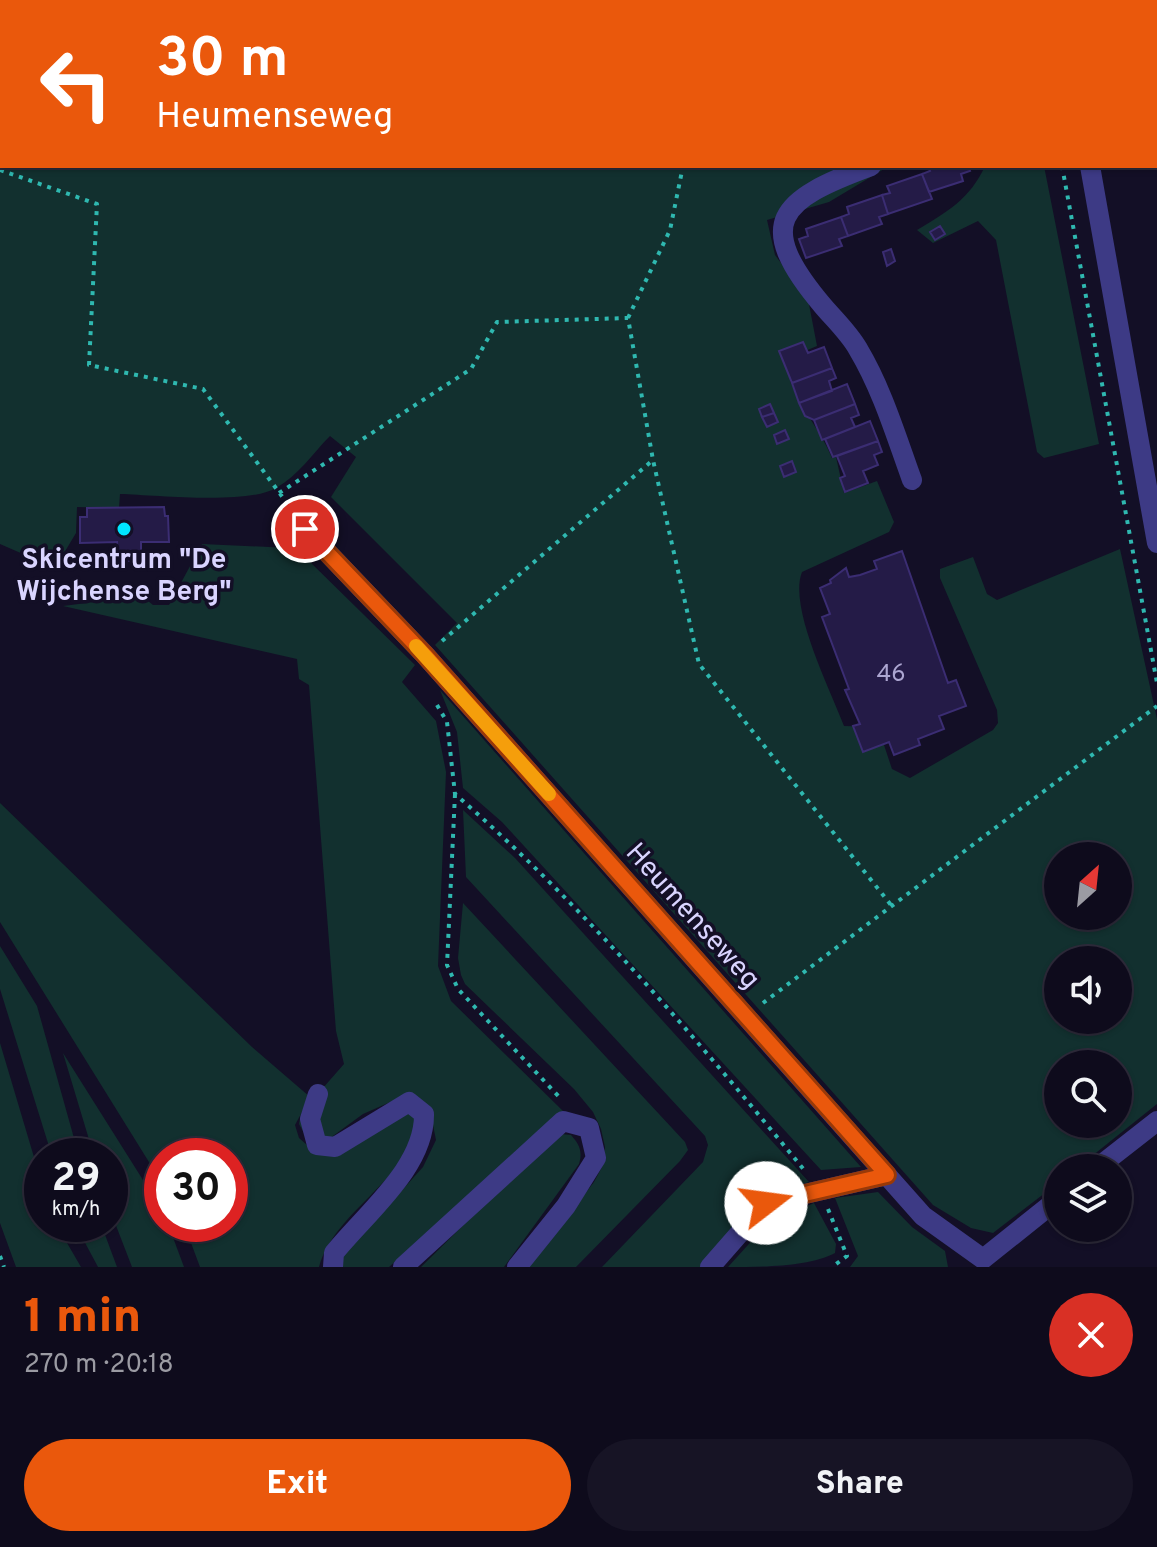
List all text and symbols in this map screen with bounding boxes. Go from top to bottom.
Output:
text: 30 m [156,26,289,96]
icon: left [24,32,128,136]
text: Heumenseweg [156,95,393,141]
pin [271,495,339,563]
icon: arrive [283,507,327,551]
marker: Skicentrum "De Wijchense Berg" [115,520,133,538]
place label: Skicentrum "De Wijchense Berg" [16,543,232,611]
house number: 46 [876,660,906,690]
street label: Heumenseweg [617,836,767,998]
north arrow [1044,842,1132,930]
map controls [1044,842,1132,1242]
button: sound [1044,946,1132,1034]
button: search [1044,1050,1132,1138]
speed limit sign: 30 [144,1138,248,1242]
button: layers [1044,1154,1132,1242]
text: 29 [51,1155,101,1205]
position arrow [724,1161,808,1245]
text: km/h [52,1197,100,1223]
text: 1 min [24,1289,141,1349]
button: close [1049,1293,1133,1377]
text: 270 m · 20:18 [24,1349,174,1382]
button: Exit [24,1439,571,1531]
button: Share [587,1439,1133,1531]

